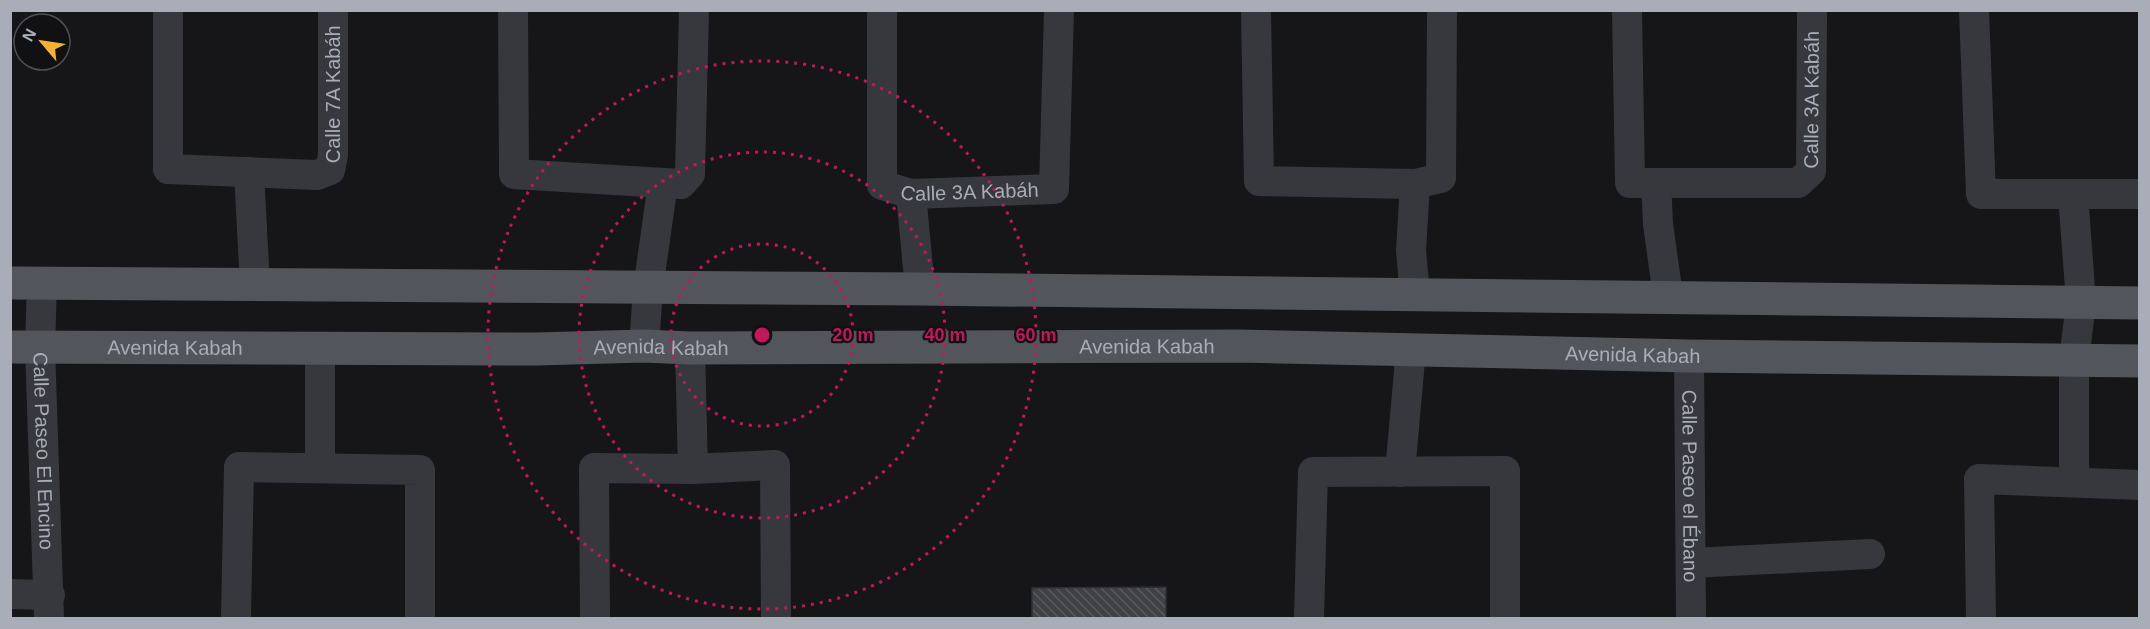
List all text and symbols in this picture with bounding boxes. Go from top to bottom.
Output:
north arrow [12,12,72,72]
street label: Calle 7A Kabáh [321,25,345,165]
text: N [19,26,40,44]
street label: Calle 3A Kabáh [1800,31,1823,169]
street label: Calle 3A Kabáh [898,179,1039,206]
centre of rings [752,325,772,345]
text: 20 m [832,325,874,345]
text: 40 m [924,325,966,345]
text: 60 m [1015,325,1057,345]
street label: Avenida Kabah [593,335,729,359]
street label: Avenida Kabah [1079,335,1215,358]
street label: Avenida Kabah [107,336,243,359]
street label: Avenida Kabah [1565,342,1701,367]
street label: Calle Paseo El Encino [29,352,58,550]
street label: Calle Paseo el Ébano [1678,390,1702,582]

